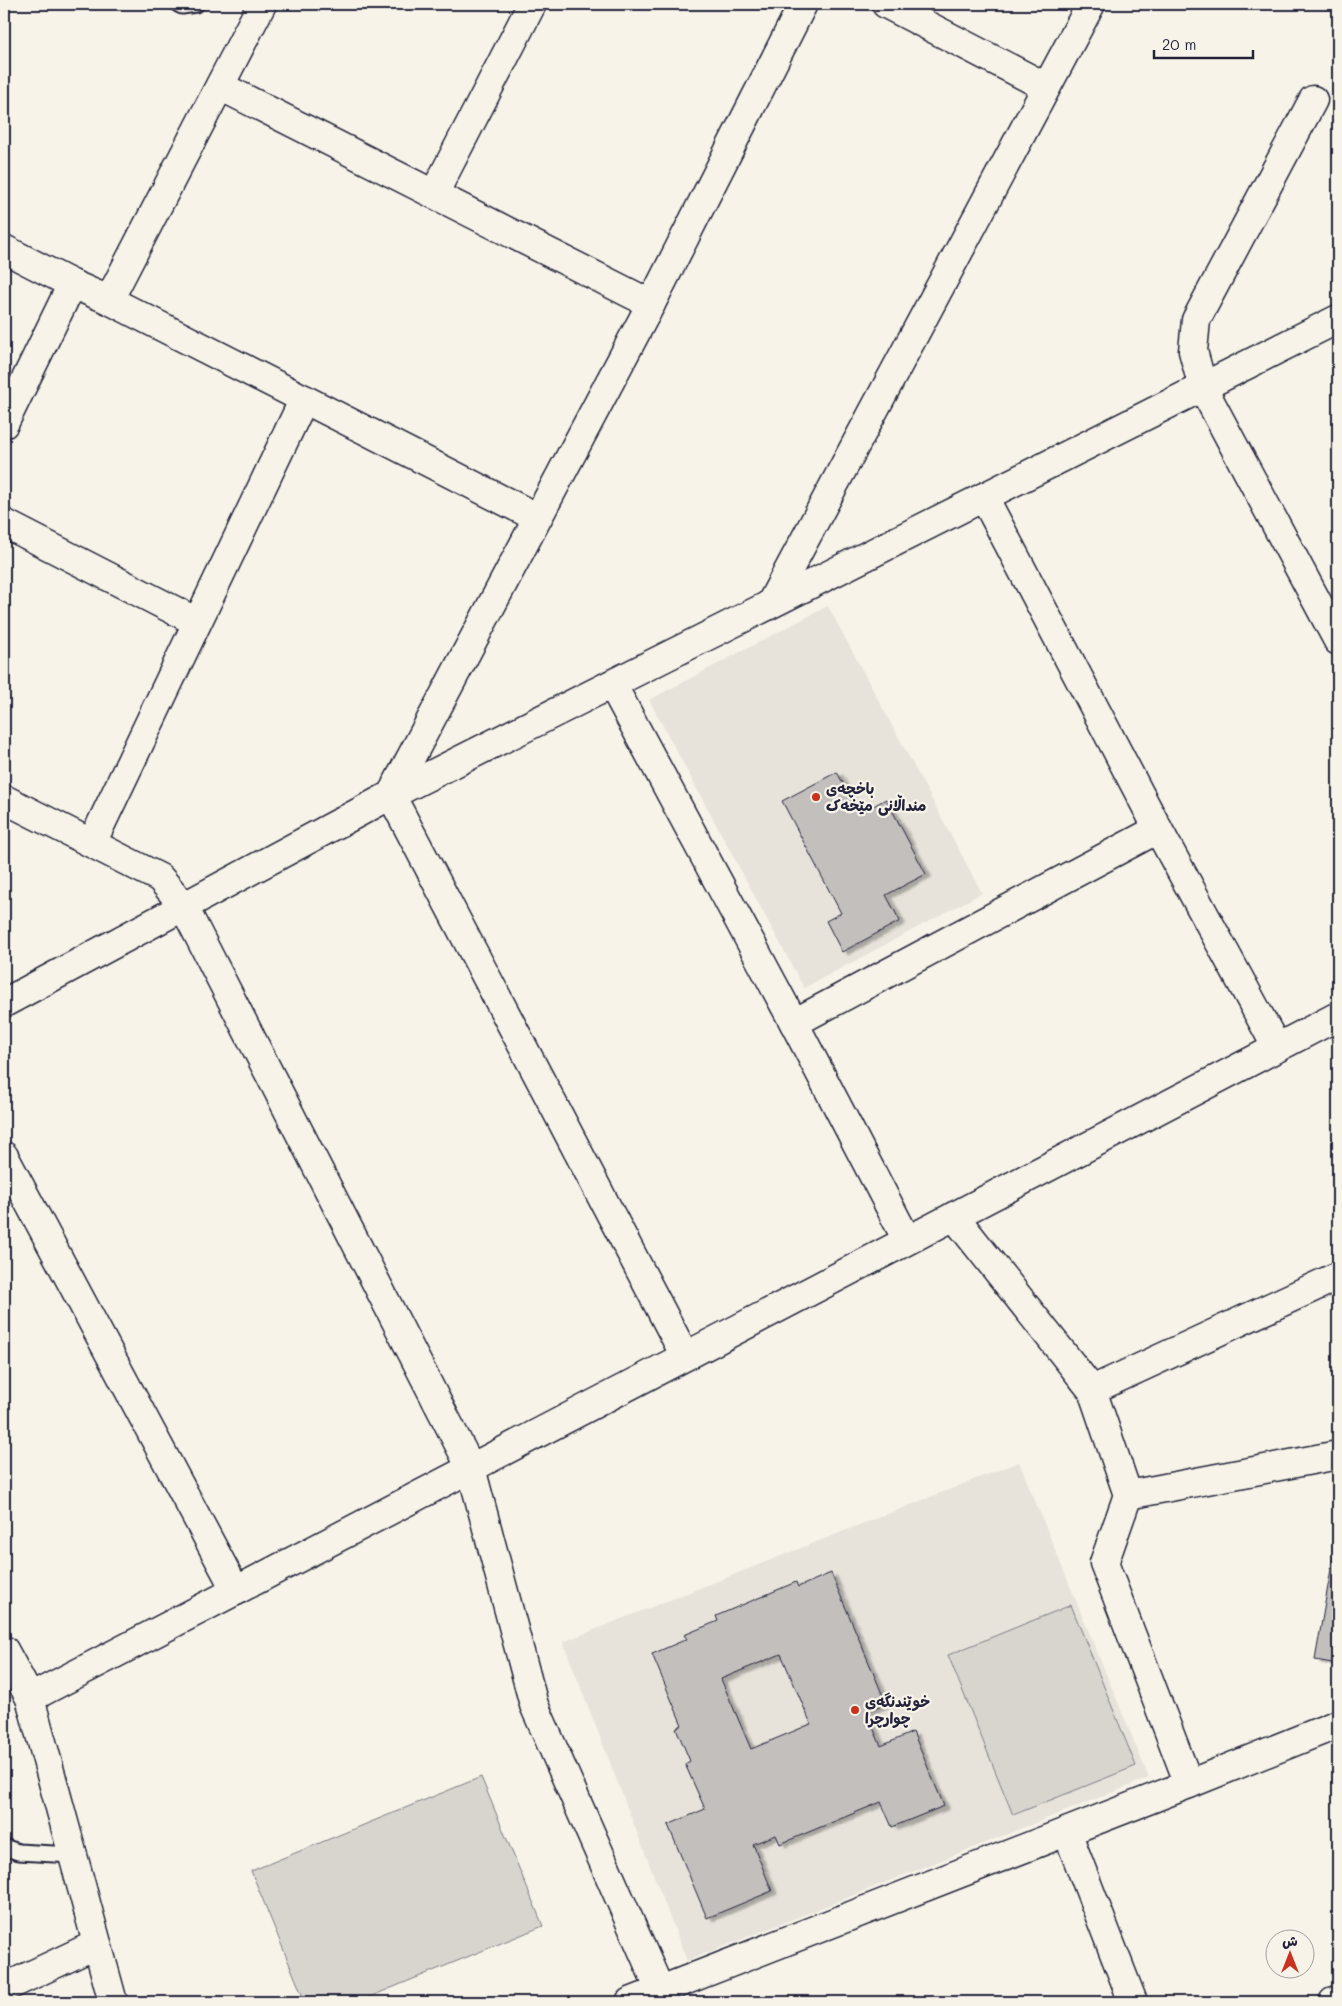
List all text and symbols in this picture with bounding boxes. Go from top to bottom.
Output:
scale bar [1154,28,1253,60]
text: 20 m [1162,34,1196,54]
place label: باخچەی منداڵانی مێخەک [826,778,927,816]
marker: باخچەی منداڵانی مێخەک [810,791,822,803]
place label: خوێندنگەی چوارچرا [865,1691,930,1729]
marker: خوێندنگەی چوارچرا [849,1704,861,1716]
north arrow [1264,1928,1314,1978]
text: ش [1282,1931,1298,1950]

